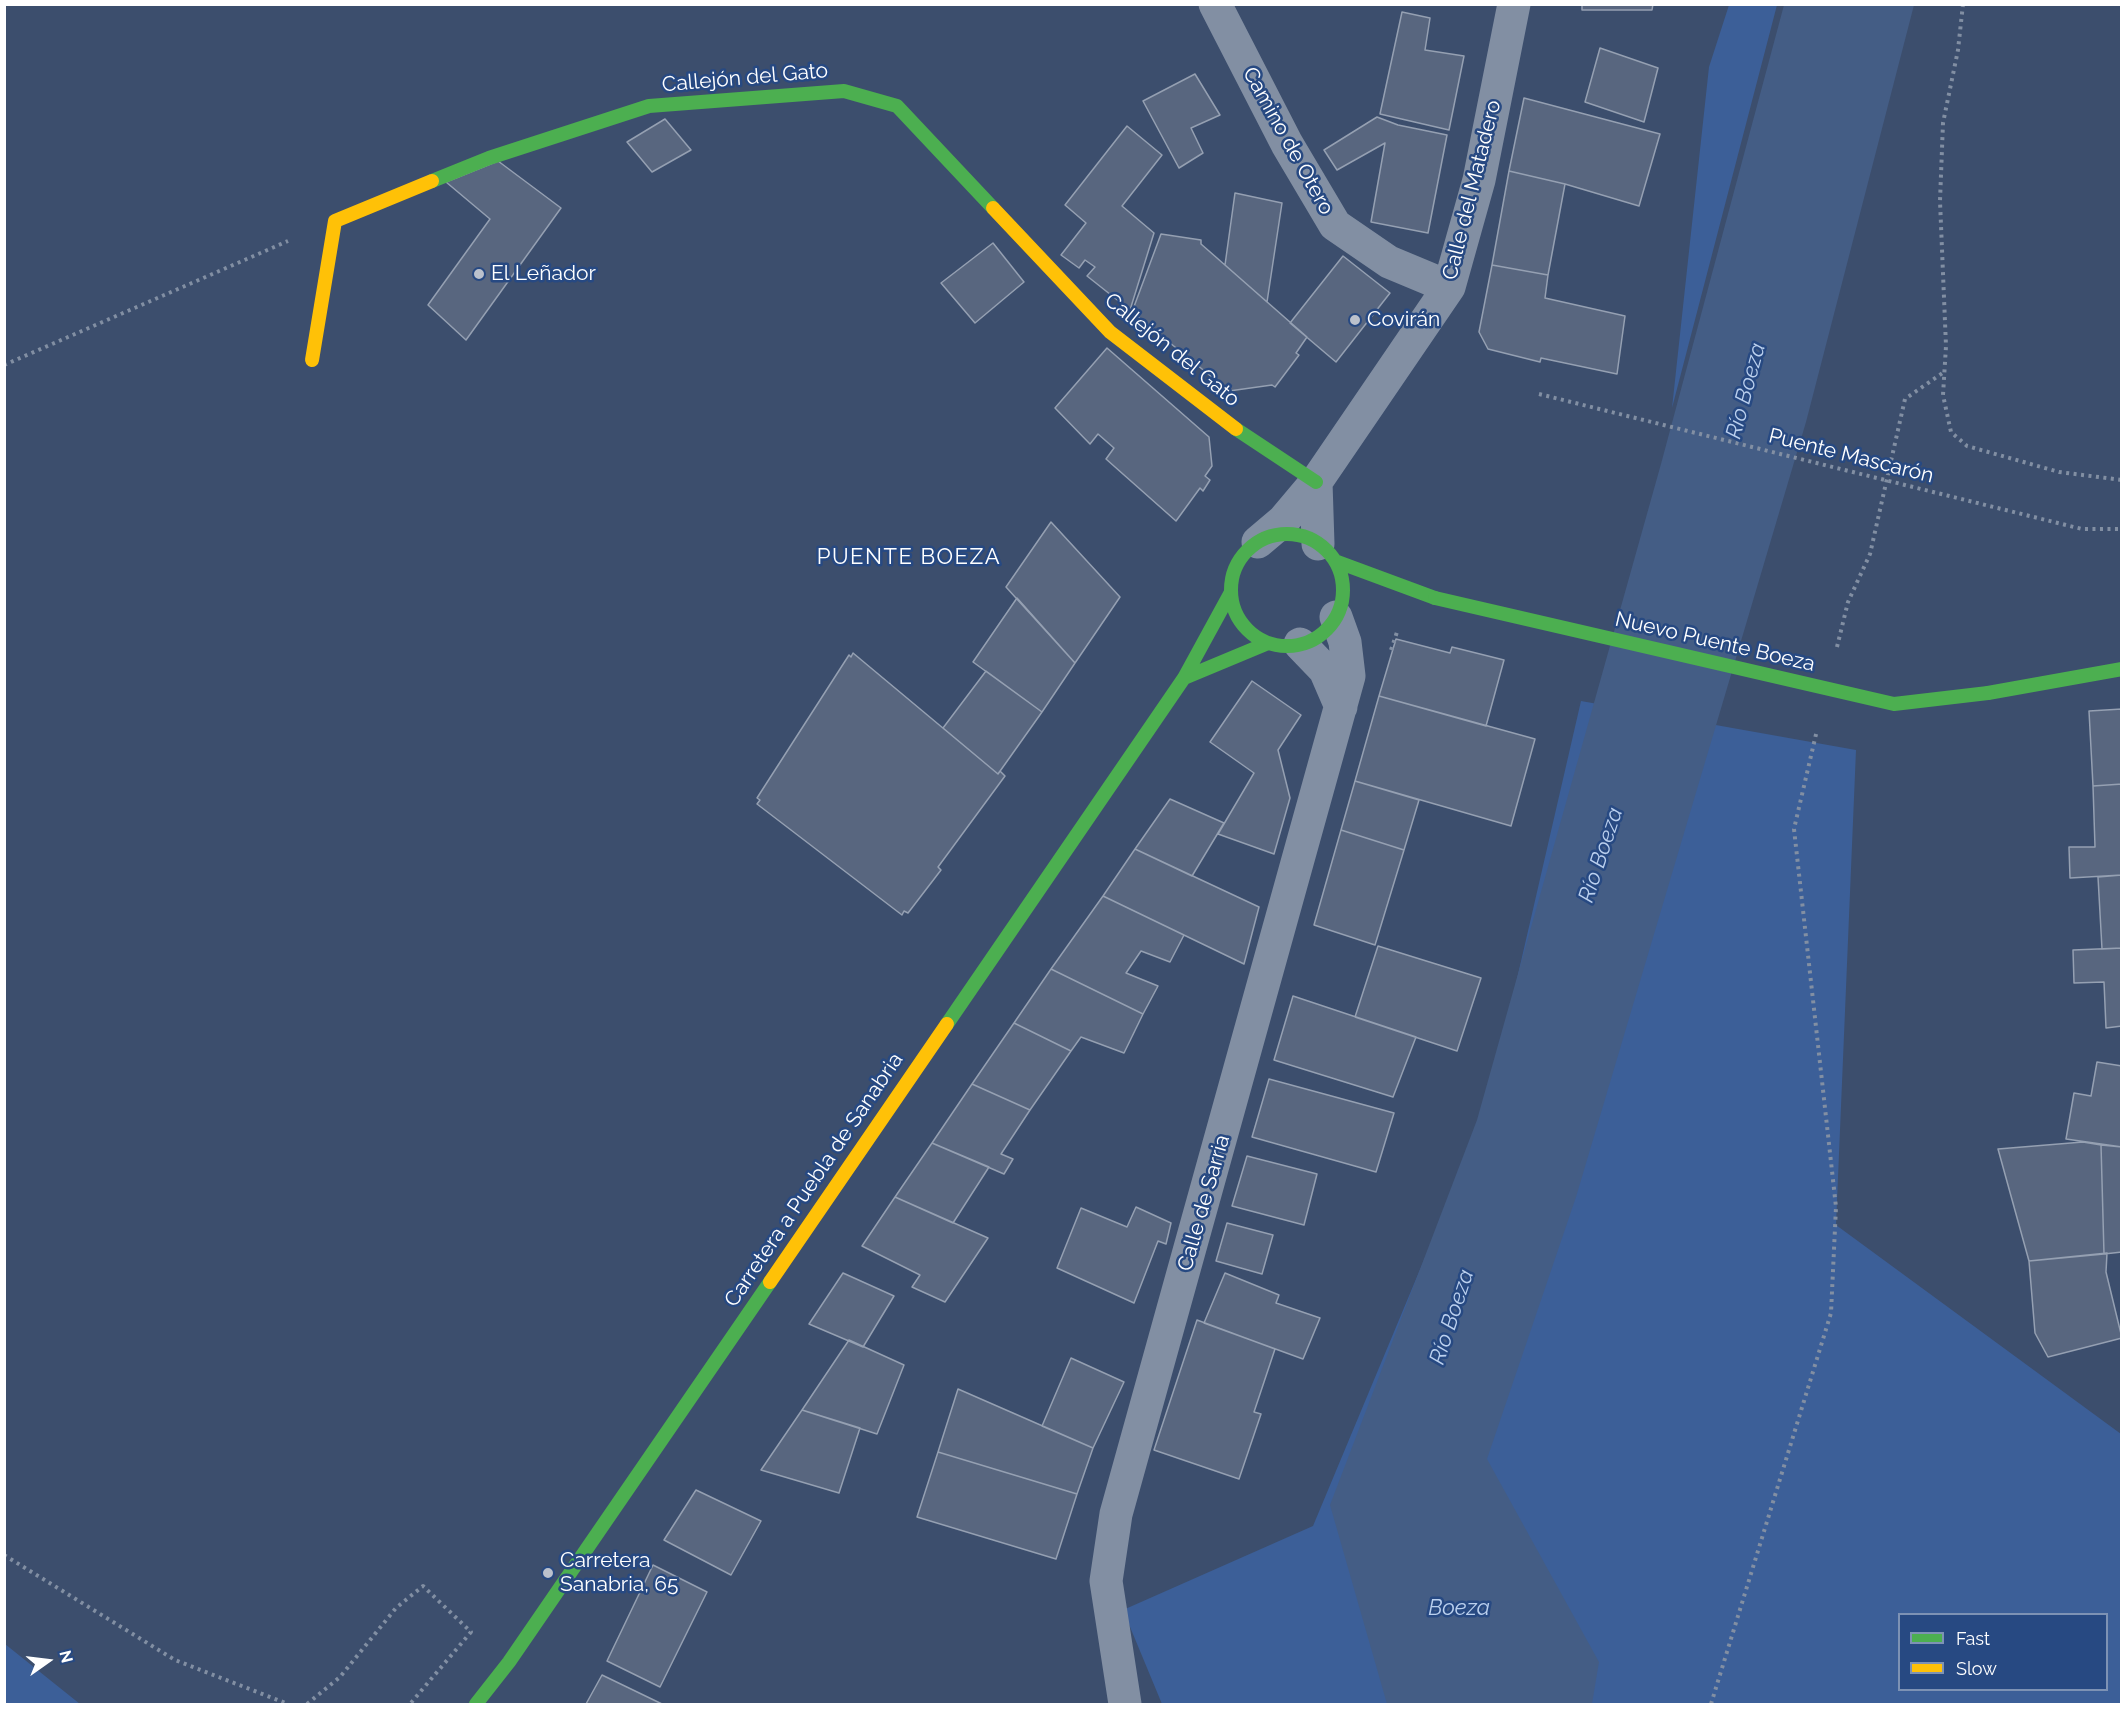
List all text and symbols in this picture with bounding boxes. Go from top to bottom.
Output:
street label: Callejón del Gato [661,58,829,98]
street label: Camino de Otero [1237,63,1339,219]
street label: Calle del Matadero [1437,97,1507,283]
place label: El Leñador [491,261,596,287]
marker: El Leñador [472,267,486,281]
street label: Callejón del Gato [1099,288,1245,412]
place label: Covirán [1367,307,1440,333]
marker: Covirán [1348,313,1362,327]
water label: Río Boeza [1721,340,1771,442]
street label: Puente Mascarón [1766,423,1936,489]
district label: PUENTE BOEZA [817,544,1001,570]
street label: Nuevo Puente Boeza [1613,607,1817,677]
water label: Río Boeza [1573,804,1629,906]
street label: Carretera a Puebla de Sanabria [719,1048,909,1312]
street label: Calle de Sarria [1173,1132,1235,1274]
water label: Río Boeza [1424,1266,1480,1368]
place label: Carretera Sanabria, 65 [560,1548,678,1598]
marker: Carretera Sanabria, 65 [541,1566,555,1580]
water label: Boeza [1428,1595,1490,1621]
legend [1898,1613,2108,1691]
text: Fast [1956,1628,1990,1649]
north arrow [18,1631,78,1691]
text: N [55,1648,77,1665]
text: Slow [1956,1658,1997,1679]

